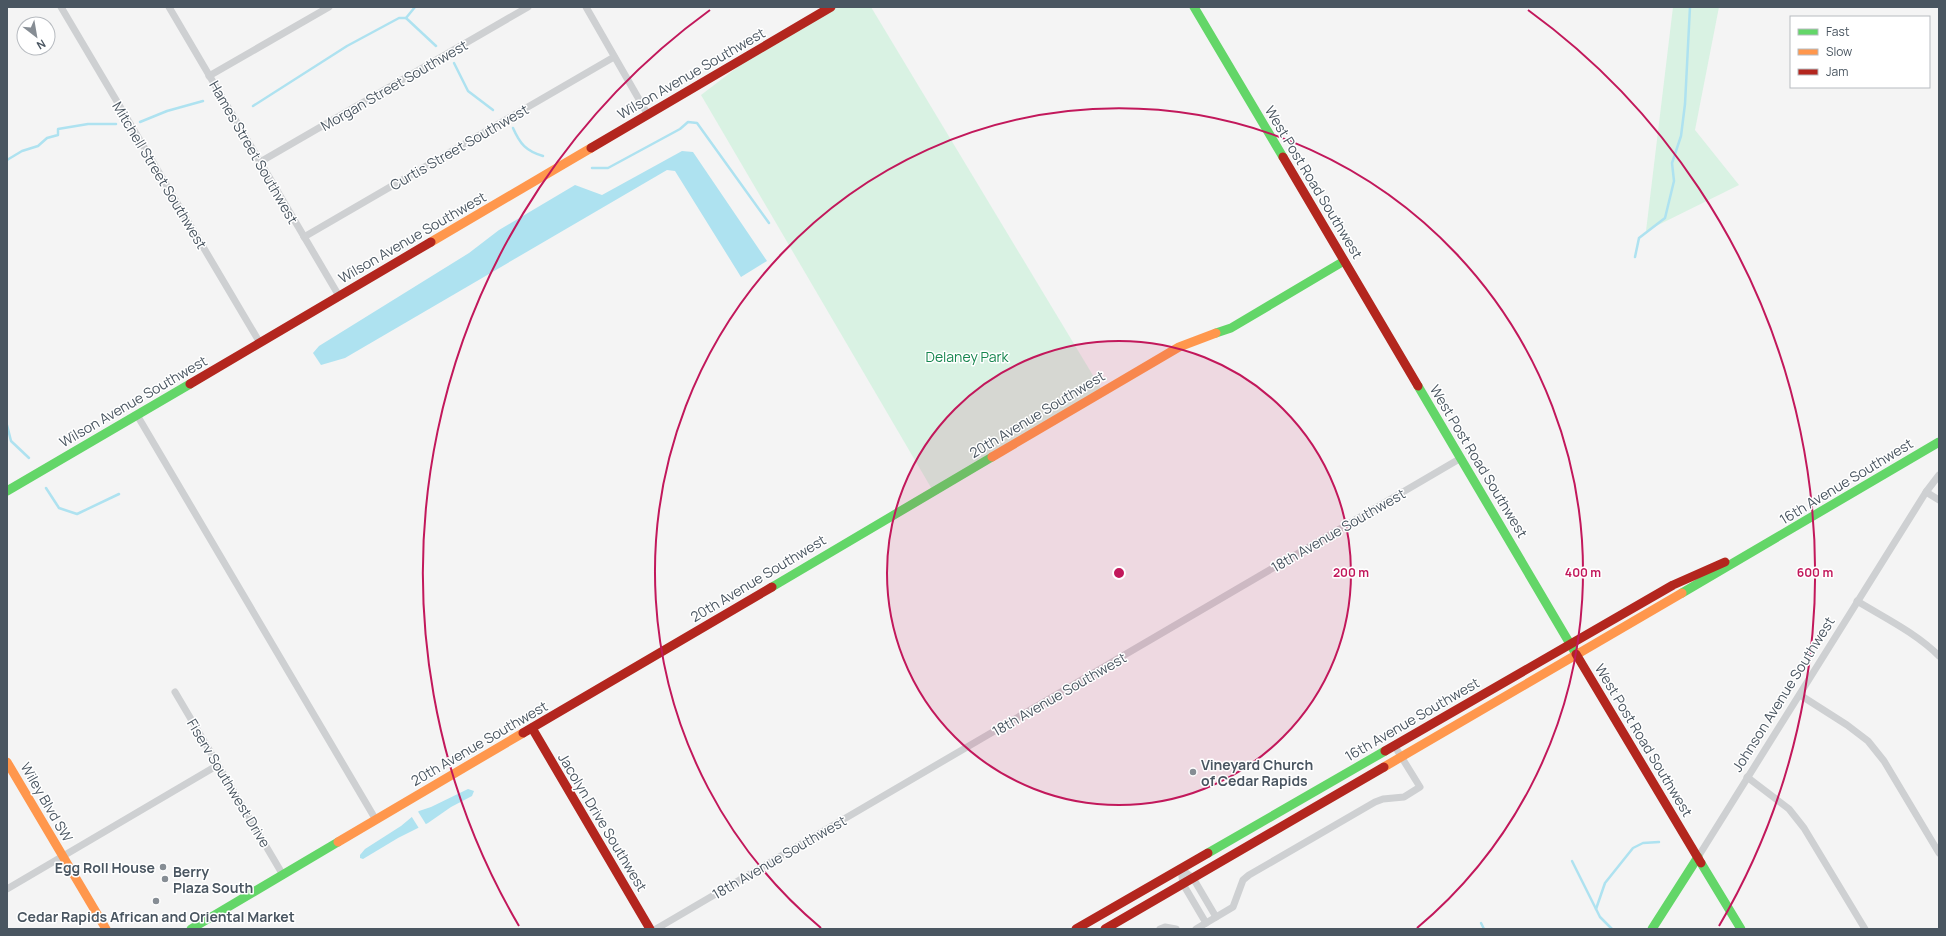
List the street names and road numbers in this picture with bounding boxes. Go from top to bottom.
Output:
street label: Wilson Avenue Southwest [614,23,769,123]
street label: Morgan Street Southwest [317,35,471,135]
street label: Hames Street Southwest [205,77,303,227]
street label: Mitchell Street Southwest [108,98,212,252]
street label: Curtis Street Southwest [386,99,532,195]
street label: West Post Road Southwest [1261,102,1367,262]
street label: Wilson Avenue Southwest [335,187,490,287]
street label: Wilson Avenue Southwest [56,351,211,451]
street label: 20th Avenue Southwest [966,366,1109,462]
street label: West Post Road Southwest [1426,381,1532,541]
street label: 16th Avenue Southwest [1776,433,1917,528]
street label: 18th Avenue Southwest [1268,484,1409,576]
street label: 20th Avenue Southwest [687,530,830,626]
street label: Johnson Avenue Southwest [1727,612,1839,775]
street label: 18th Avenue Southwest [989,648,1130,740]
street label: West Post Road Southwest [1591,660,1697,820]
street label: 16th Avenue Southwest [1341,672,1483,765]
street label: 20th Avenue Southwest [407,696,551,790]
street label: Fiserv Southwest Drive [183,715,275,851]
street label: Jacolyn Drive Southwest [554,749,652,895]
street label: Wiley Blvd SW [17,759,77,845]
street label: 18th Avenue Southwest [709,811,850,903]

